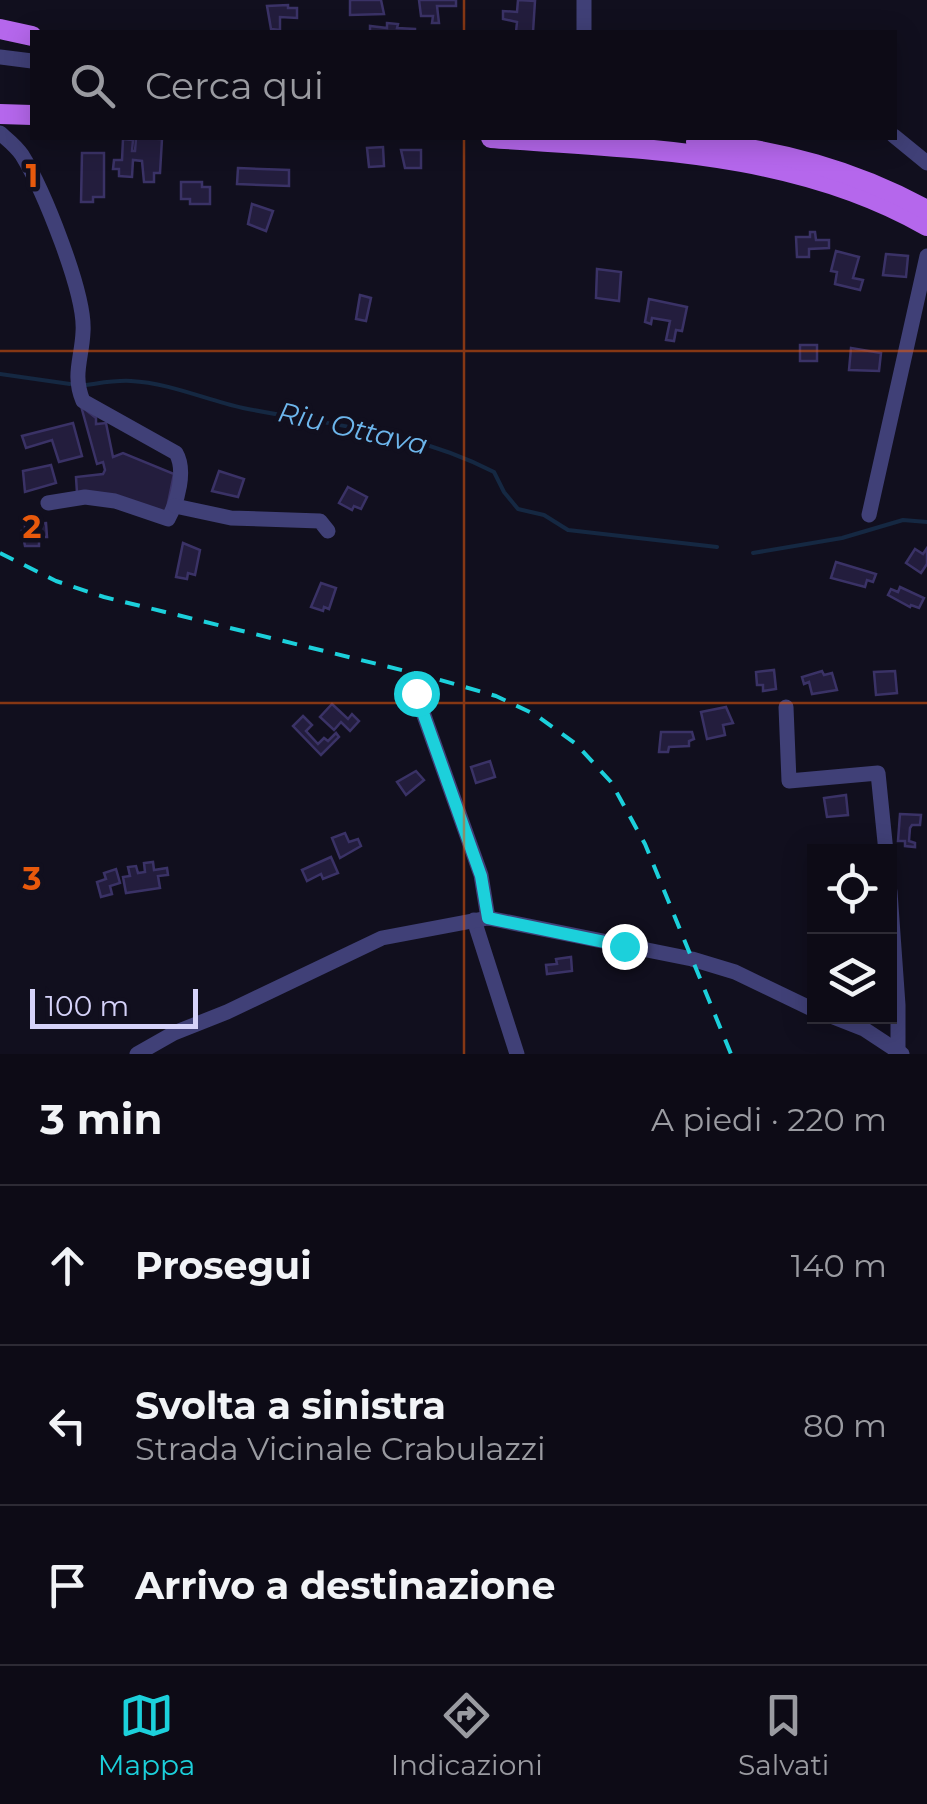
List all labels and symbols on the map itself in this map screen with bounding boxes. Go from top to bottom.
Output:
text: 1 [26,156,38,195]
water label: Riu Ottava [275,394,431,462]
text: 2 [23,507,41,546]
route start [394,671,440,717]
text: 3 [22,859,41,898]
route end [602,924,648,970]
scale bar [30,984,198,1028]

